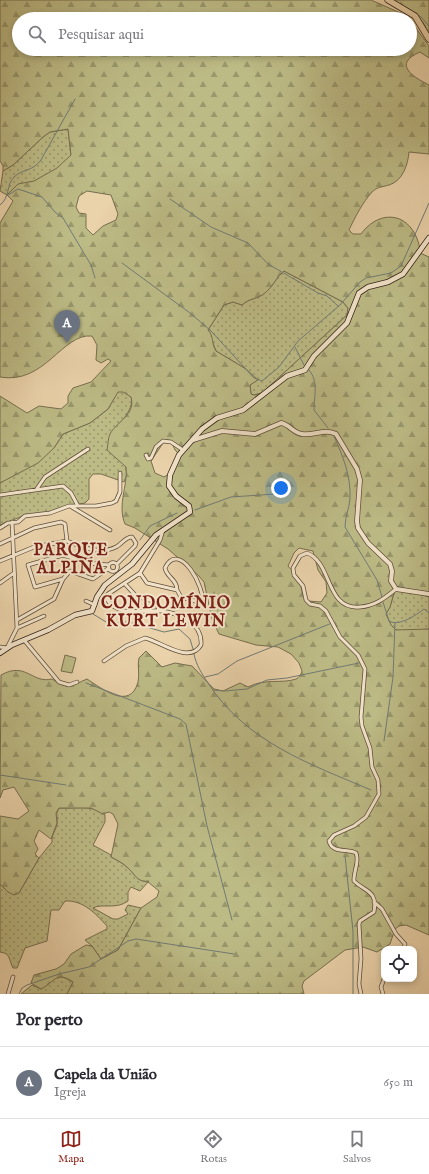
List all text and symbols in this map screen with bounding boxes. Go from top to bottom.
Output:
search box [12,12,417,56]
icon: search [26,23,48,45]
text: Pesquisar aqui [58,25,144,44]
pin: A [54,310,80,343]
your location [271,478,291,498]
district label: PARQUE ALPINA [34,541,108,579]
district label: CONDOMÍNIO KURT LEWIN [101,592,231,632]
map controls [381,946,417,982]
button: locate [381,946,417,982]
text: Por perto [16,1010,83,1031]
text: Capela da União [54,1065,157,1084]
text: A [25,1074,33,1091]
text: 650 m [384,1074,413,1091]
text: Igreja [54,1084,86,1101]
tab: Mapa [58,1128,84,1166]
tab: Rotas [200,1128,227,1166]
tab: Salvos [343,1128,371,1166]

